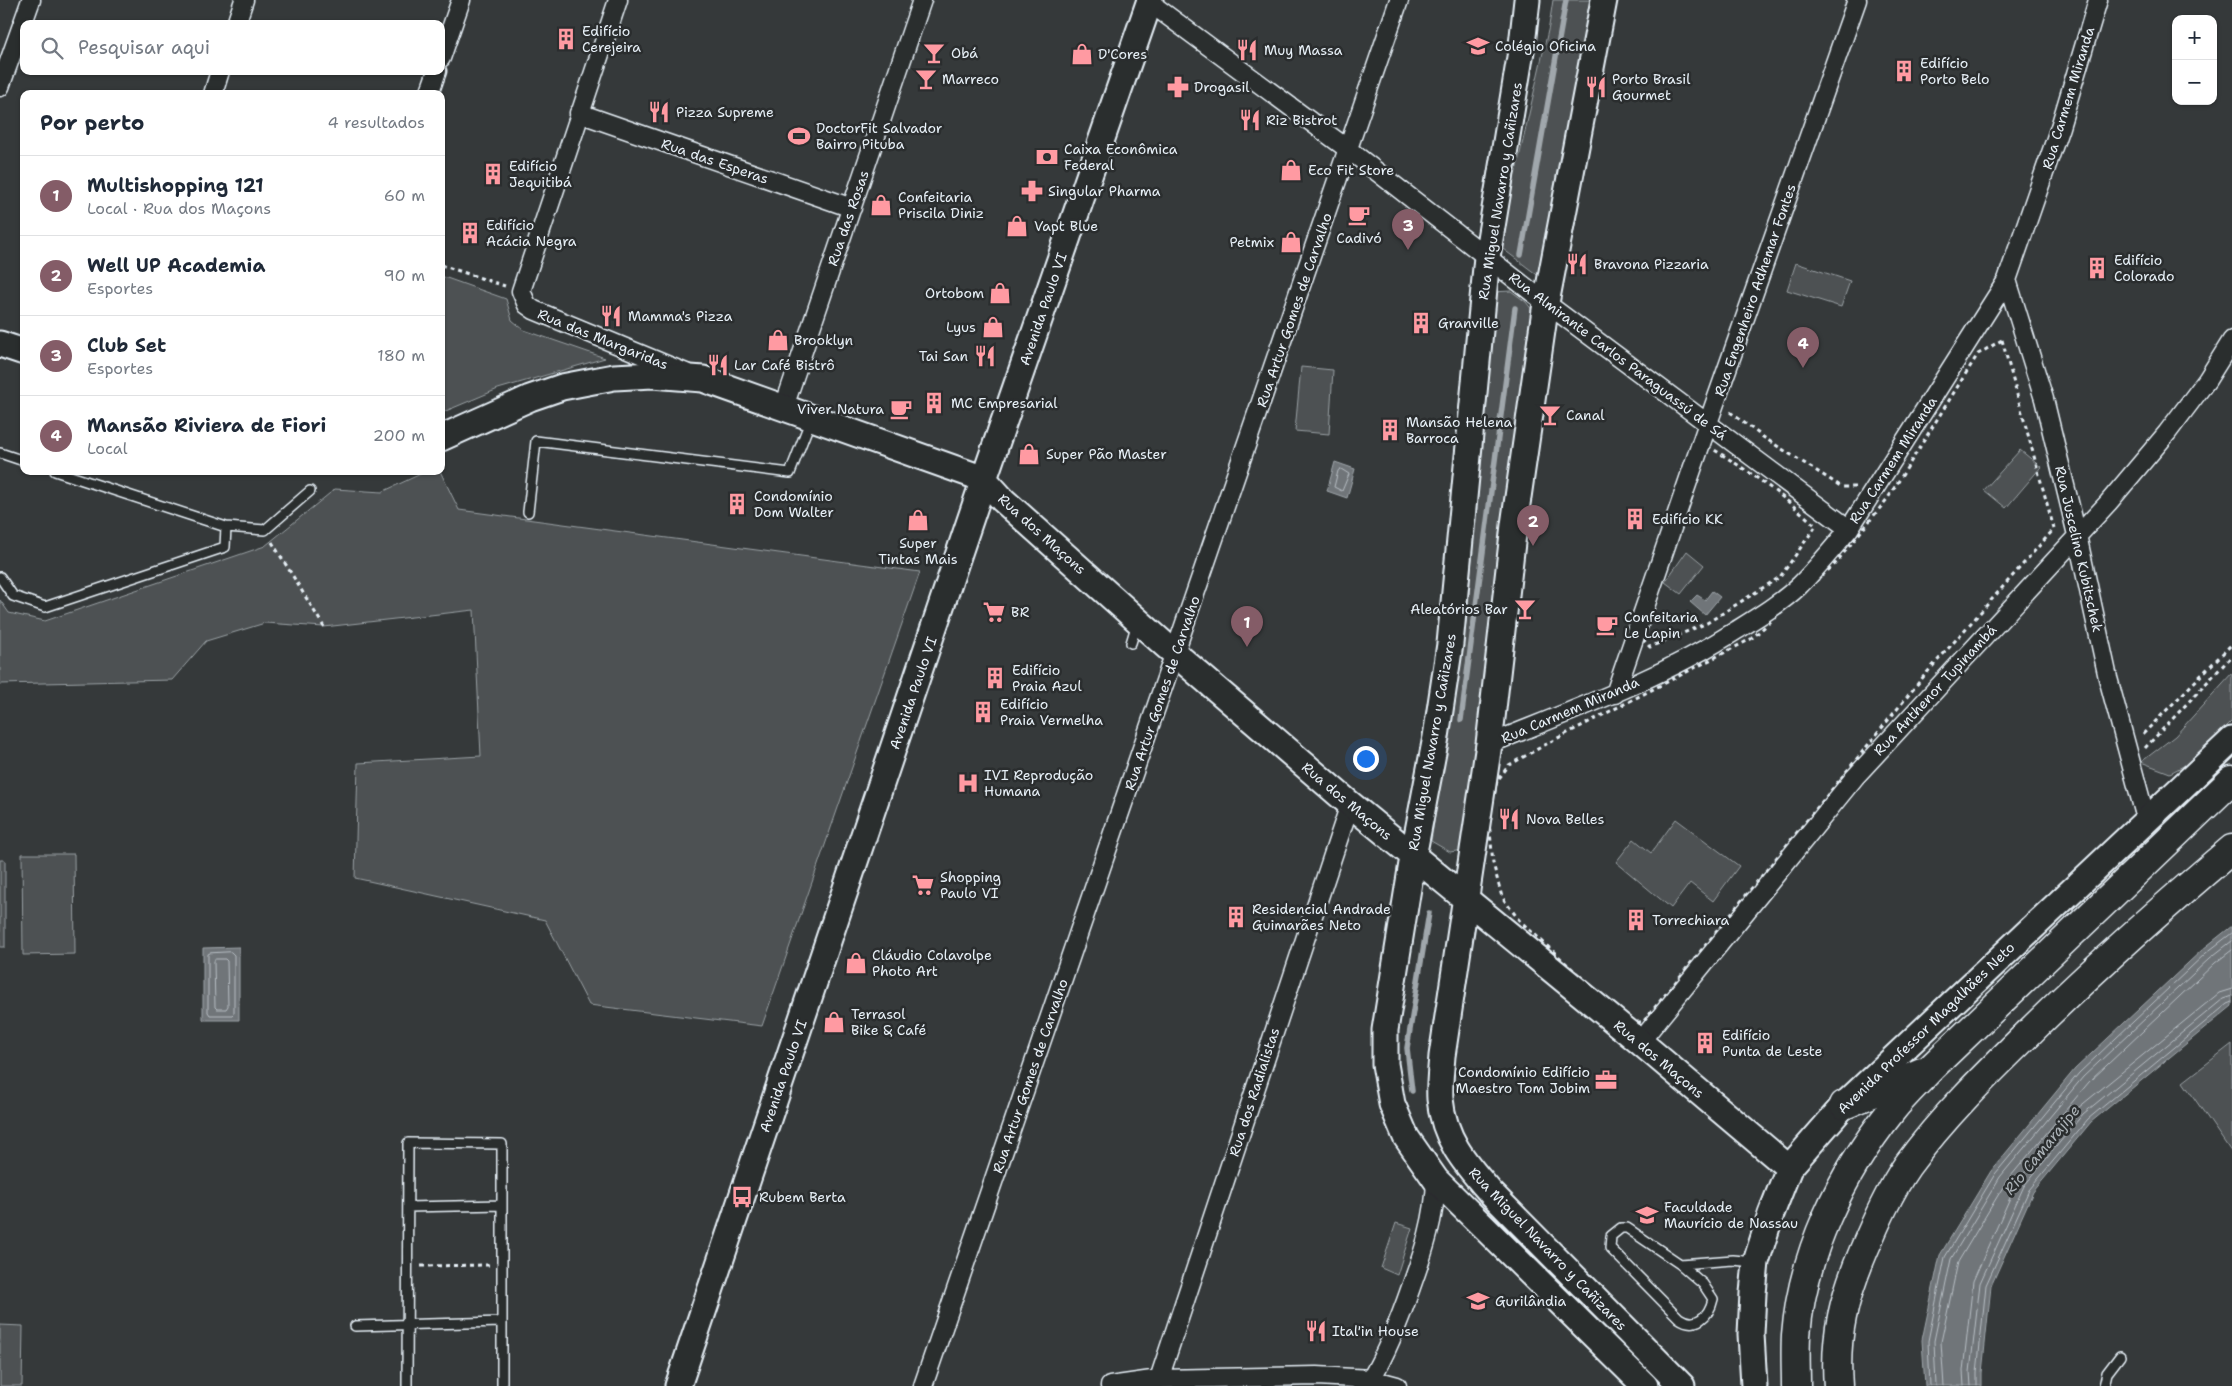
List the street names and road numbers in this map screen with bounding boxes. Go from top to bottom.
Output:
street label: Rua Carmem Miranda [2038,24,2098,171]
street label: Rua Miguel Navarro y Cañizares [1474,81,1526,301]
street label: Rua das Esperas [659,134,771,188]
street label: Rua das Rosas [823,168,873,268]
street label: Rua Engenheiro Adhemar Fontes [1710,181,1800,399]
street label: Rua Artur Gomes de Carvalho [1252,210,1336,410]
street label: Avenida Paulo VI [1015,250,1071,368]
street label: Rua Almirante Carlos Paraguassú de Sá [1505,268,1731,444]
street label: Rua das Margaridas [535,305,671,373]
street label: Rua Carmem Miranda [1845,393,1941,527]
street label: Rua Juscelino Kubitschek [2051,464,2107,634]
street label: Rua dos Maçons [994,490,1090,578]
street label: Rua Artur Gomes de Carvalho [1120,593,1204,793]
street label: Rua Anthenor Tupinambá [1870,621,2001,759]
street label: Rua Miguel Navarro y Cañizares [1404,632,1460,852]
street label: Avenida Paulo VI [885,634,941,752]
street label: Rua Carmem Miranda [1498,673,1642,747]
street label: Rua dos Maçons [1298,758,1396,844]
street label: Avenida Professor Magalhães Neto [1834,938,2018,1118]
street label: Rua Artur Gomes de Carvalho [988,976,1072,1176]
street label: Rua dos Maçons [1610,1016,1708,1102]
street label: Avenida Paulo VI [755,1017,811,1135]
street label: Rua dos Radialistas [1225,1025,1283,1159]
street label: Rua Miguel Navarro y Cañizares [1465,1164,1631,1334]

